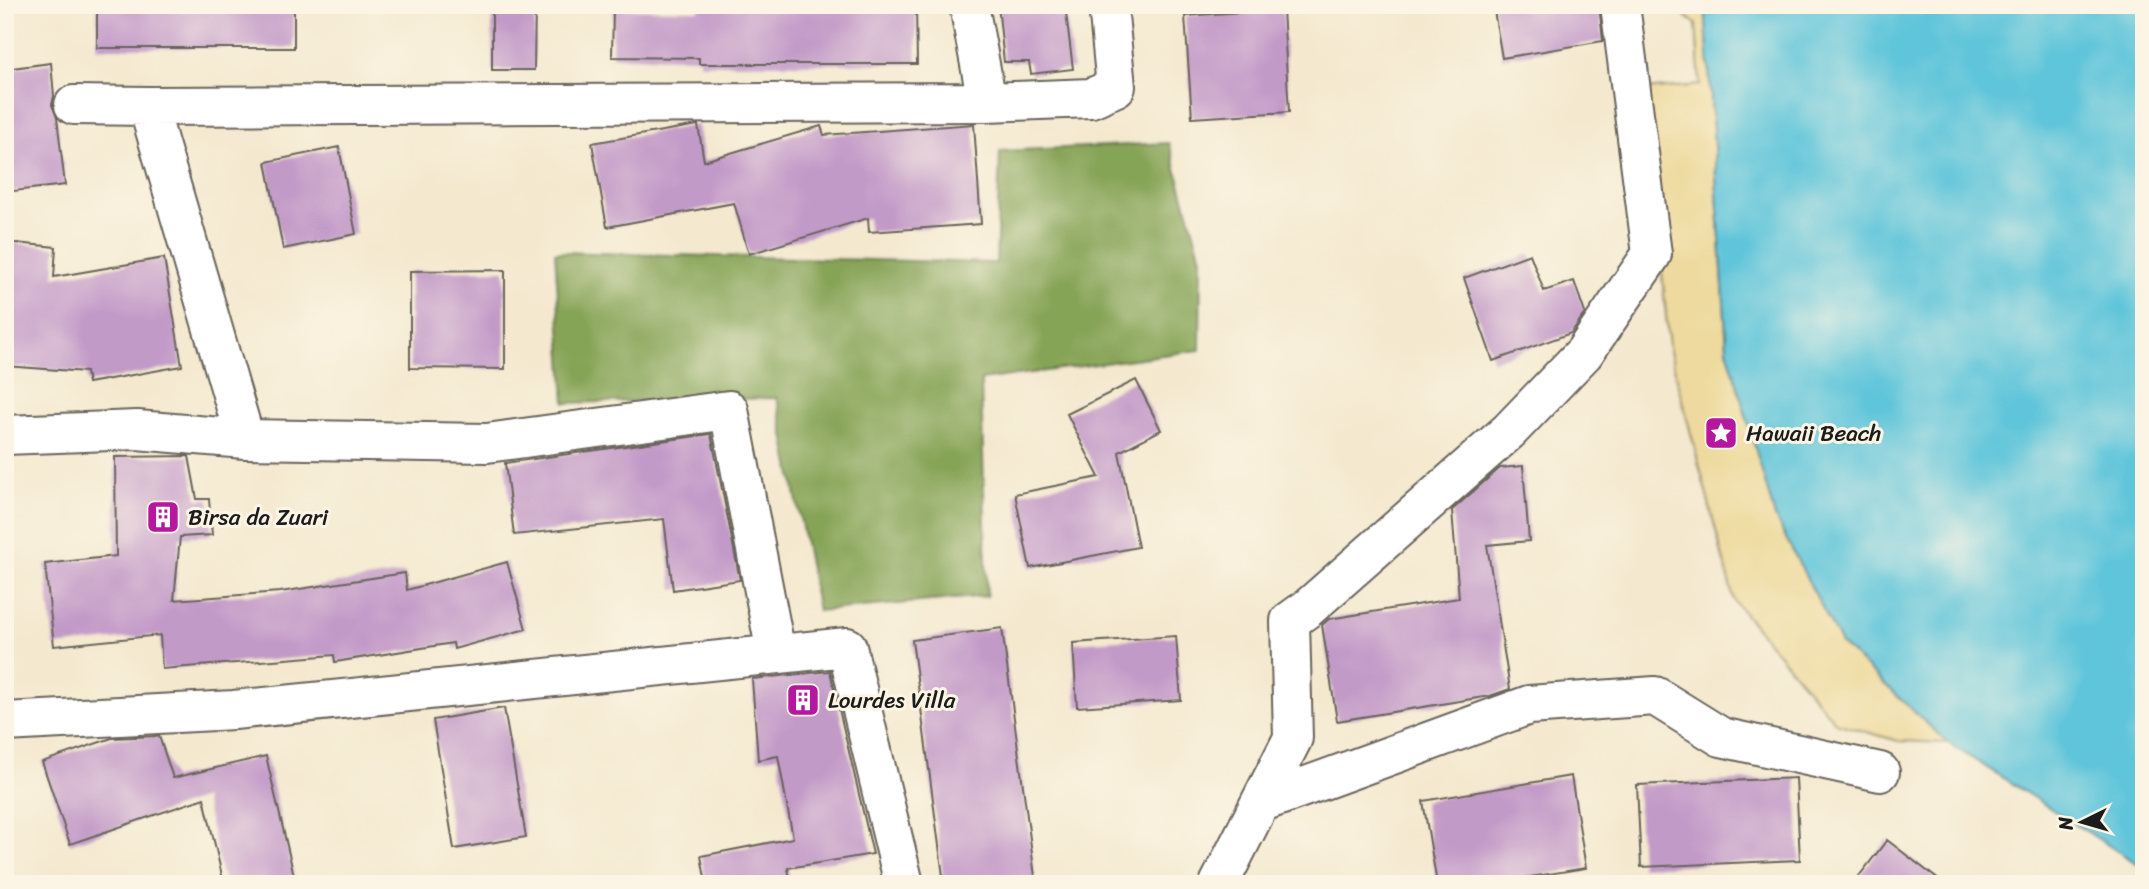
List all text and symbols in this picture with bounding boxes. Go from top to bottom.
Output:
place label: Hawaii Beach [1746,413,1881,454]
place icon: Hawaii Beach [1702,414,1740,452]
place label: Birsa da Zuari [188,497,329,538]
building icon: Birsa da Zuari [144,498,182,536]
place label: Lourdes Villa [828,680,956,721]
building icon: Lourdes Villa [784,681,822,719]
north arrow [2048,788,2118,858]
text: N [2048,815,2083,832]

